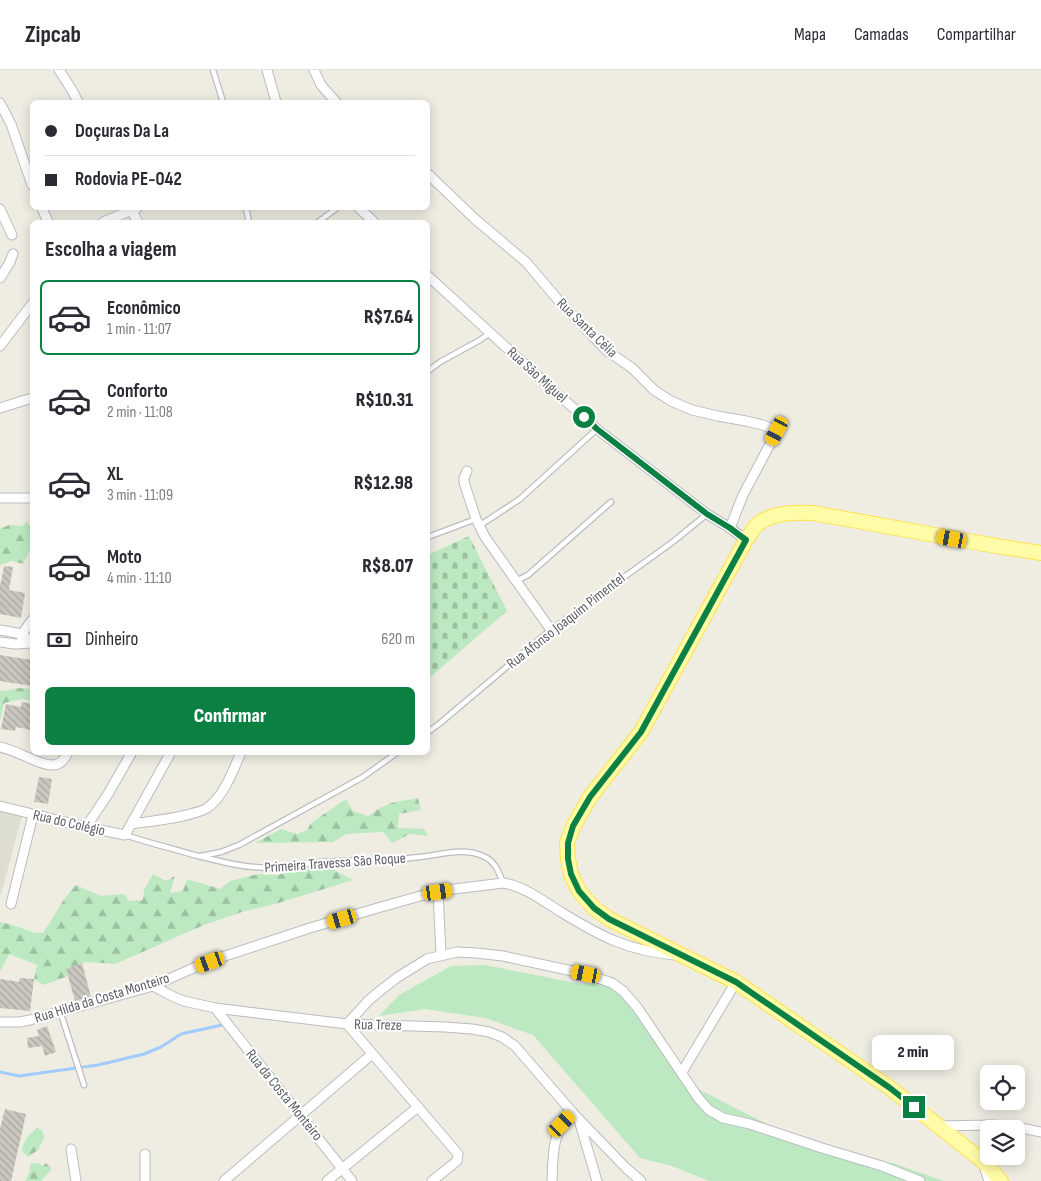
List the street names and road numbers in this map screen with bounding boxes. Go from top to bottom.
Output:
street label: Rua Santa Célia [552,294,622,362]
street label: Rua São Miguel [503,343,571,407]
street label: Rua Afonso Joaquim Pimentel [503,569,629,673]
street label: Rua do Colégio [31,805,107,841]
street label: Primeira Travessa São Roque [264,849,406,877]
street label: Rua Hilda da Costa Monteiro [32,968,172,1028]
street label: Rua Treze [354,1015,402,1035]
street label: Rua da Costa Monteiro [241,1045,327,1145]

